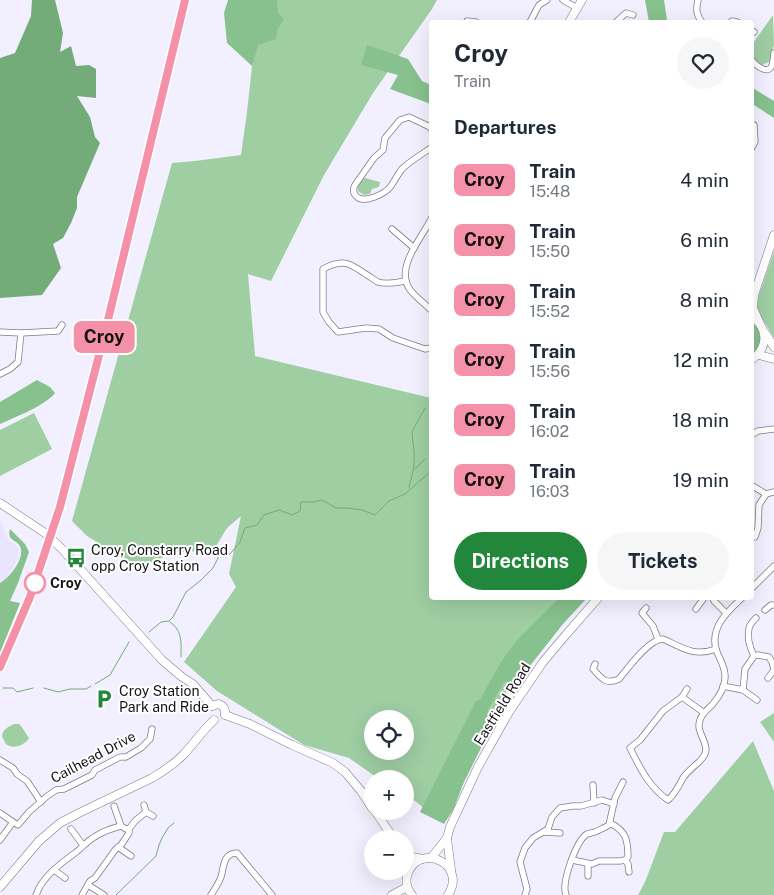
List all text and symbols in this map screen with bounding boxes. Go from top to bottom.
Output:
button: heart [677,37,729,89]
text: Croy [454,39,508,67]
text: Train [454,72,491,91]
text: Departures [454,116,557,138]
text: Train [530,160,576,182]
text: Croy [464,169,505,190]
text: 4 min [680,169,729,191]
text: 15:48 [530,182,570,201]
text: Train [530,220,576,242]
text: Croy [464,229,505,250]
text: 6 min [680,229,729,251]
text: 15:50 [530,242,570,261]
text: Train [530,280,576,302]
text: Croy [464,289,505,310]
text: 8 min [680,289,729,311]
text: 15:52 [530,302,570,321]
line badge: Croy [69,321,139,353]
text: Croy [84,326,124,347]
text: Train [530,340,576,362]
text: Croy [464,349,505,370]
text: 12 min [673,349,729,371]
text: 15:56 [530,362,570,381]
text: Train [530,400,576,422]
text: Croy [464,409,505,430]
text: 18 min [672,409,729,431]
text: 16:02 [530,422,569,441]
text: Train [530,460,576,482]
text: Croy [464,469,505,490]
text: 19 min [673,469,729,491]
text: 16:03 [530,482,569,501]
button: Directions [454,532,587,590]
button: Tickets [597,532,729,590]
place label: Croy, Constarry Road opp Croy Station [91,542,228,574]
bus stop icon: Croy, Constarry Road opp Croy Station [65,547,87,569]
marker: Croy [24,572,46,594]
place label: Croy [50,575,82,591]
street label: Eastfield Road [470,660,534,748]
place label: Croy Station Park and Ride [119,683,209,715]
parking icon: Croy Station Park and Ride [93,688,115,710]
map controls [364,710,414,880]
button: locate [364,710,414,760]
street label: Cailhead Drive [48,728,138,786]
button: + [364,770,414,820]
button: − [364,830,414,880]

